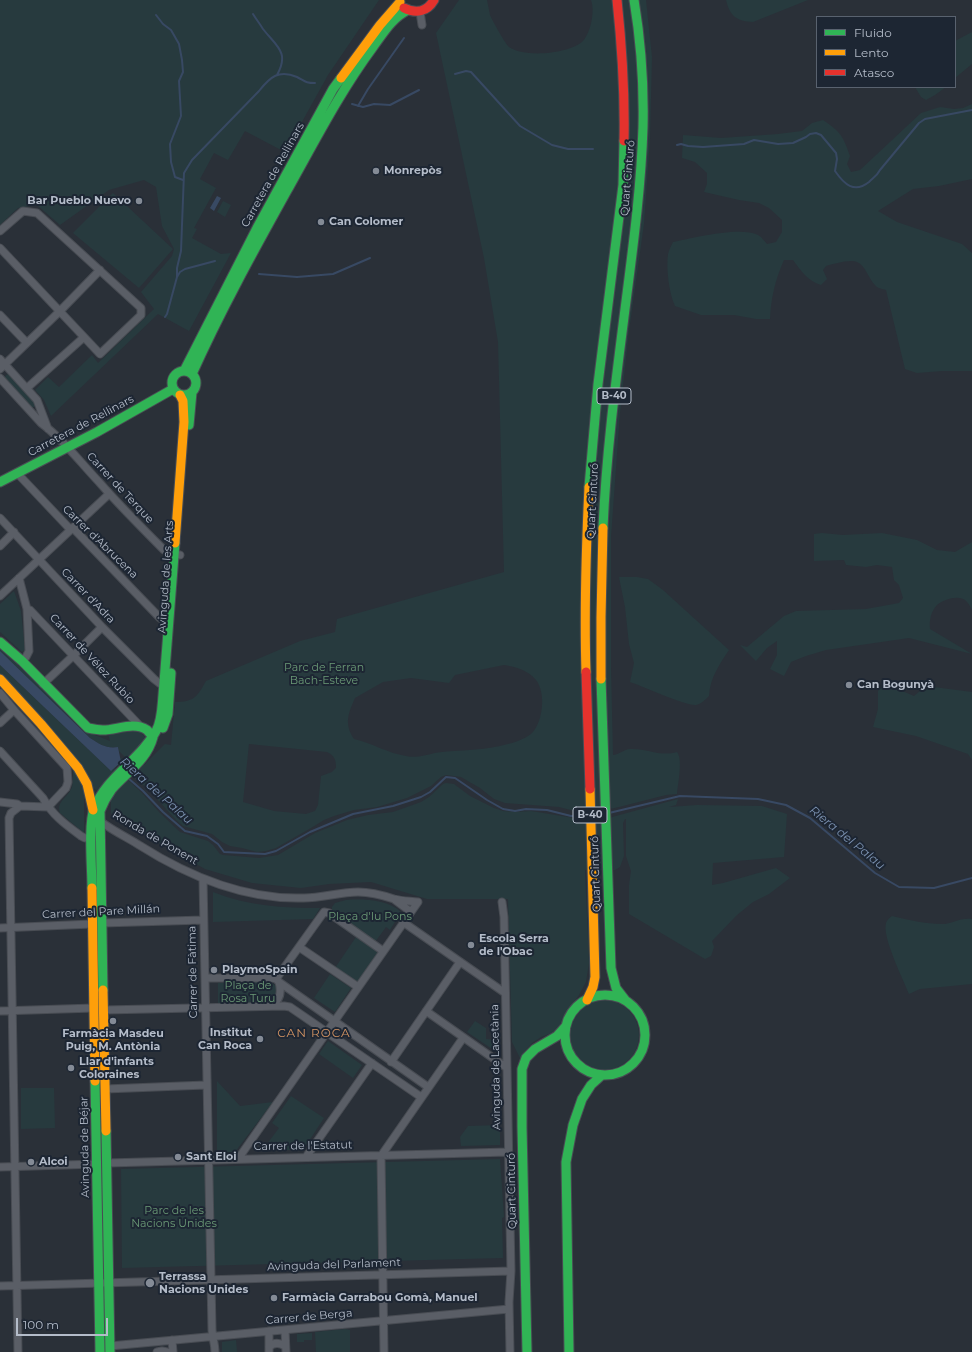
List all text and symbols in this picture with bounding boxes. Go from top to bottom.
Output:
legend [816,16,956,88]
text: Fluido [854,25,892,40]
text: Lento [854,45,889,60]
text: Atasco [854,65,894,80]
street label: Carretera de Rellinars [239,120,307,230]
street label: Quart Cinturó [618,139,638,217]
place label: Monrepòs [384,164,442,178]
marker: Monrepòs [371,166,381,176]
place label: Bar Pueblo Nuevo [27,194,131,208]
marker: Bar Pueblo Nuevo [134,196,144,206]
place label: Can Colomer [329,215,403,229]
marker: Can Colomer [316,217,326,227]
road number: B-40 [597,388,631,404]
street label: Carretera de Rellinars [26,393,136,459]
street label: Carrer de Terque [84,450,156,526]
street label: Quart Cinturó [584,463,602,539]
street label: Carrer d'Abrucena [60,503,140,581]
street label: Avinguda de les Arts [155,520,177,634]
street label: Carrer d'Adra [58,566,118,626]
street label: Carrer de Vélez Rubio [47,611,137,707]
park label: Parc de Ferran Bach-Esteve [284,661,364,687]
place label: Can Bogunyà [857,678,934,692]
marker: Can Bogunyà [844,680,854,690]
water label: Riera del Palau [117,755,195,827]
water label: Riera del Palau [806,803,888,873]
road number: B-40 [573,807,607,823]
street label: Ronda de Ponent [110,808,200,868]
street label: Quart Cinturó [588,836,604,912]
street label: Carrer del Pare Millán [42,902,160,922]
park label: Plaça d'Iu Pons [328,910,412,924]
street label: Carrer de Fàtima [186,926,200,1018]
place label: Escola Serra de l'Obac [479,932,549,958]
marker: Escola Serra de l'Obac [466,940,476,950]
place label: PlaymoSpain [222,963,298,977]
marker: PlaymoSpain [209,965,219,975]
park label: Plaça de Rosa Turu [221,979,275,1005]
street label: Avinguda de Lacetània [488,1004,504,1130]
marker: Farmàcia Masdeu Puig, M. Antònia [108,1016,118,1026]
place label: Institut Can Roca [198,1026,252,1052]
district label: CAN ROCA [277,1026,351,1040]
place label: Farmàcia Masdeu Puig, M. Antònia [62,1027,164,1053]
marker: Institut Can Roca [255,1034,265,1044]
place label: Llar d'infants Coloraines [79,1055,154,1081]
marker: Llar d'infants Coloraines [66,1063,76,1073]
street label: Avinguda de Béjar [78,1096,92,1198]
street label: Carrer de l'Estatut [254,1139,352,1153]
place label: Sant Eloi [186,1150,237,1164]
marker: Sant Eloi [173,1152,183,1162]
street label: Quart Cinturó [505,1153,519,1229]
place label: Alcoi [39,1155,68,1169]
marker: Alcoi [26,1157,36,1167]
park label: Parc de les Nacions Unides [131,1204,217,1230]
street label: Avinguda del Parlament [267,1256,401,1274]
place label: Terrassa Nacions Unides [159,1270,248,1296]
marker: Terrassa Nacions Unides [144,1277,156,1289]
place label: Farmàcia Garrabou Gomà, Manuel [282,1291,478,1305]
marker: Farmàcia Garrabou Gomà, Manuel [269,1293,279,1303]
street label: Carrer de Berga [265,1307,353,1327]
scale bar [18,1310,110,1336]
text: 100 m [23,1317,59,1332]

